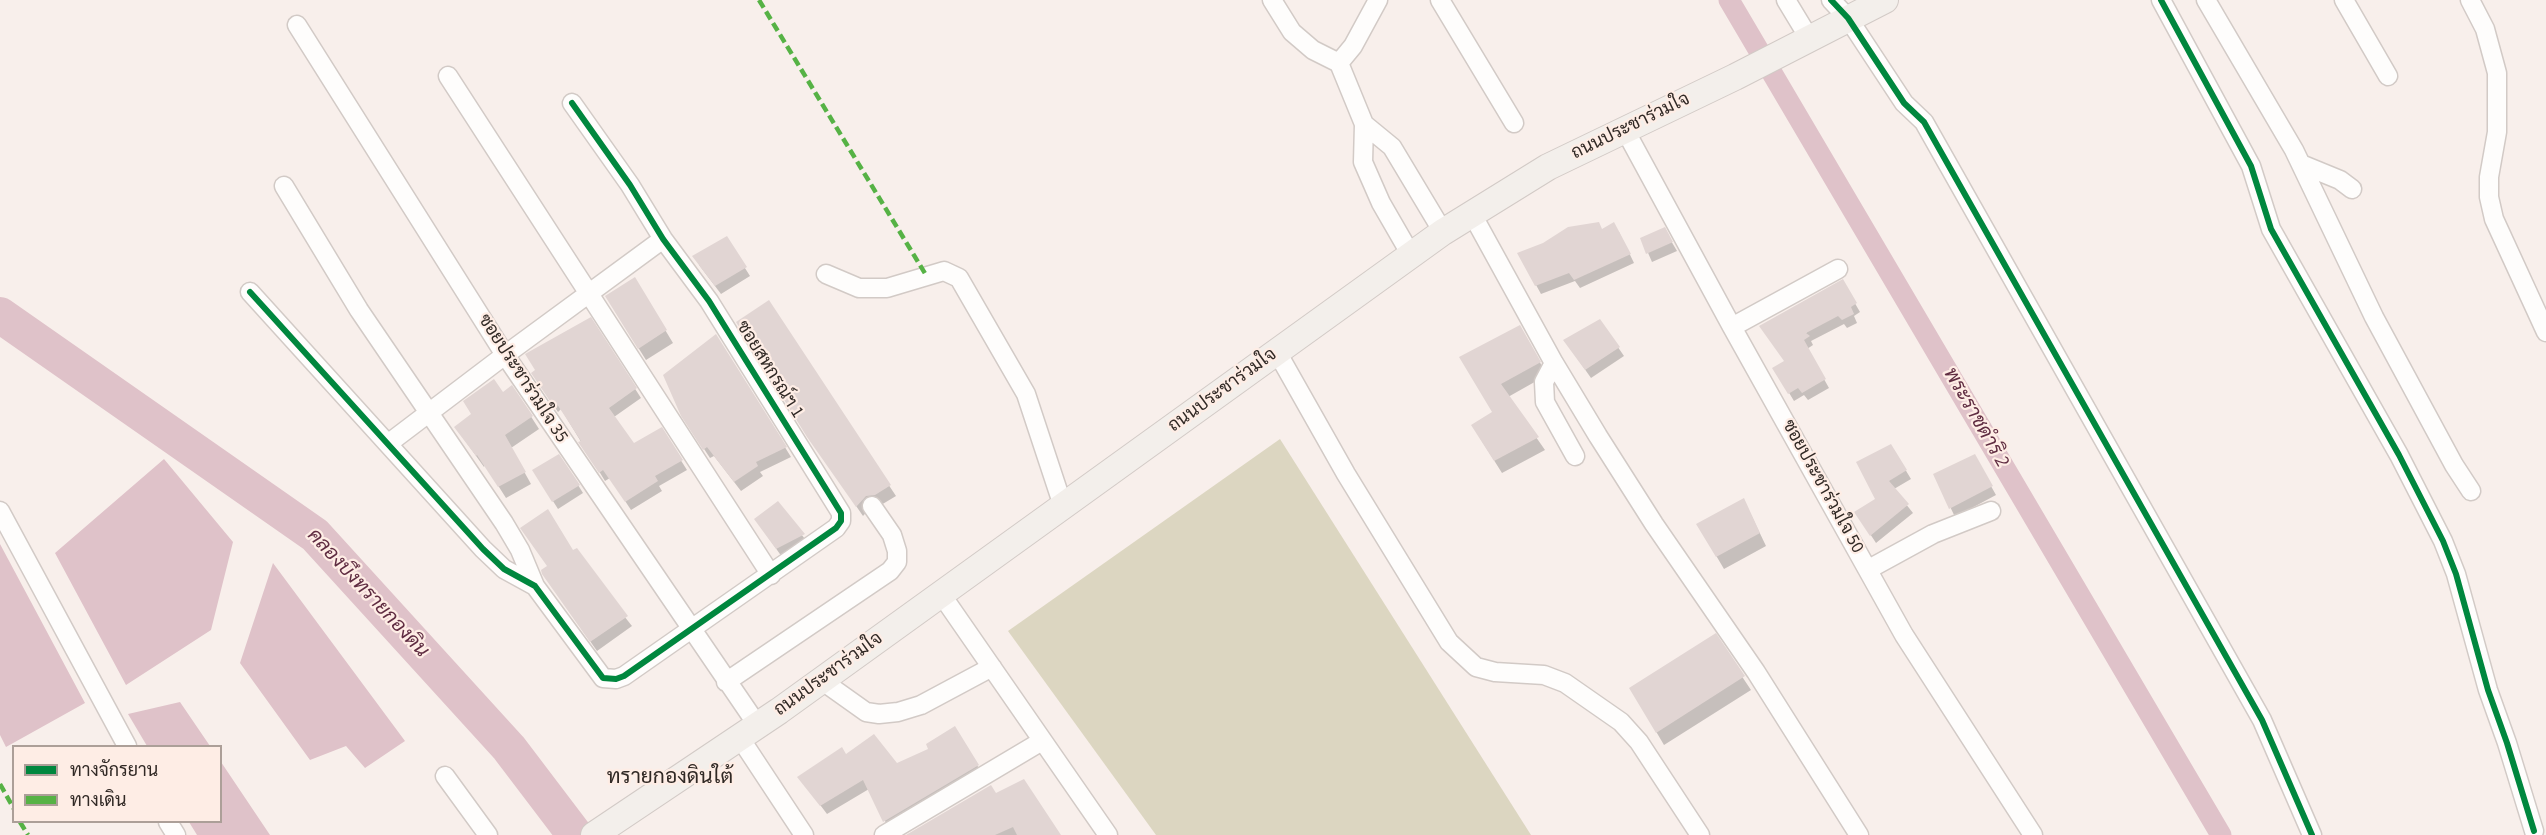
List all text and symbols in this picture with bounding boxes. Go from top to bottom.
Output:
street label: ถนนประชาร่วมใจ [1568,89,1694,165]
street label: ซอยประชาร่วมใจ 35 [472,311,572,447]
street label: ซอยสหกรณ์ฯ 1 [731,318,807,422]
street label: ถนนประชาร่วมใจ [1164,344,1282,438]
water label: พระราชดำริ 2 [1937,364,2013,472]
street label: ซอยประชาร่วมใจ 50 [1776,417,1868,557]
water label: คลองบึงทรายกองดิน [301,525,433,663]
street label: ถนนประชาร่วมใจ [770,628,888,722]
legend [12,745,222,823]
text: ทางจักรยาน [70,758,158,783]
district label: ทรายกองดินใต้ [607,765,733,791]
text: ทางเดิน [70,788,126,813]

